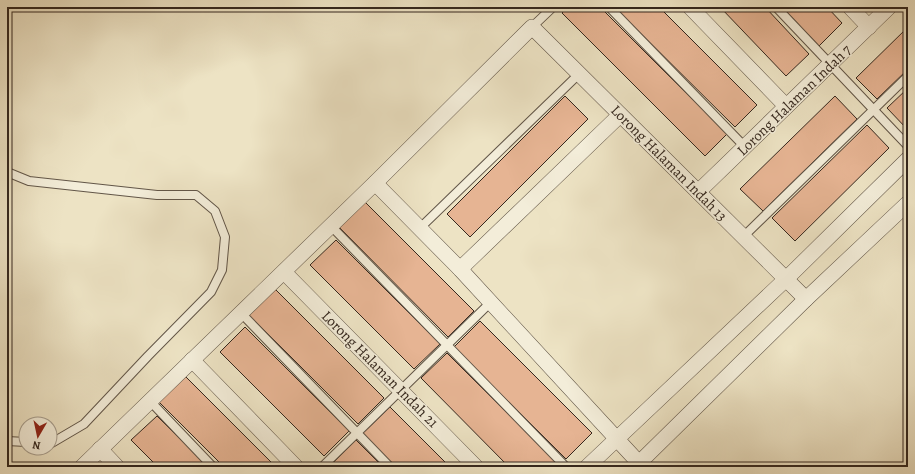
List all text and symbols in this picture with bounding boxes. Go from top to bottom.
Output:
street label: Lorong Halaman Indah 7 [732,40,856,160]
street label: Lorong Halaman Indah 13 [606,100,732,226]
street label: Lorong Halaman Indah 21 [317,306,443,432]
north arrow [18,416,58,456]
text: N [31,437,42,453]

